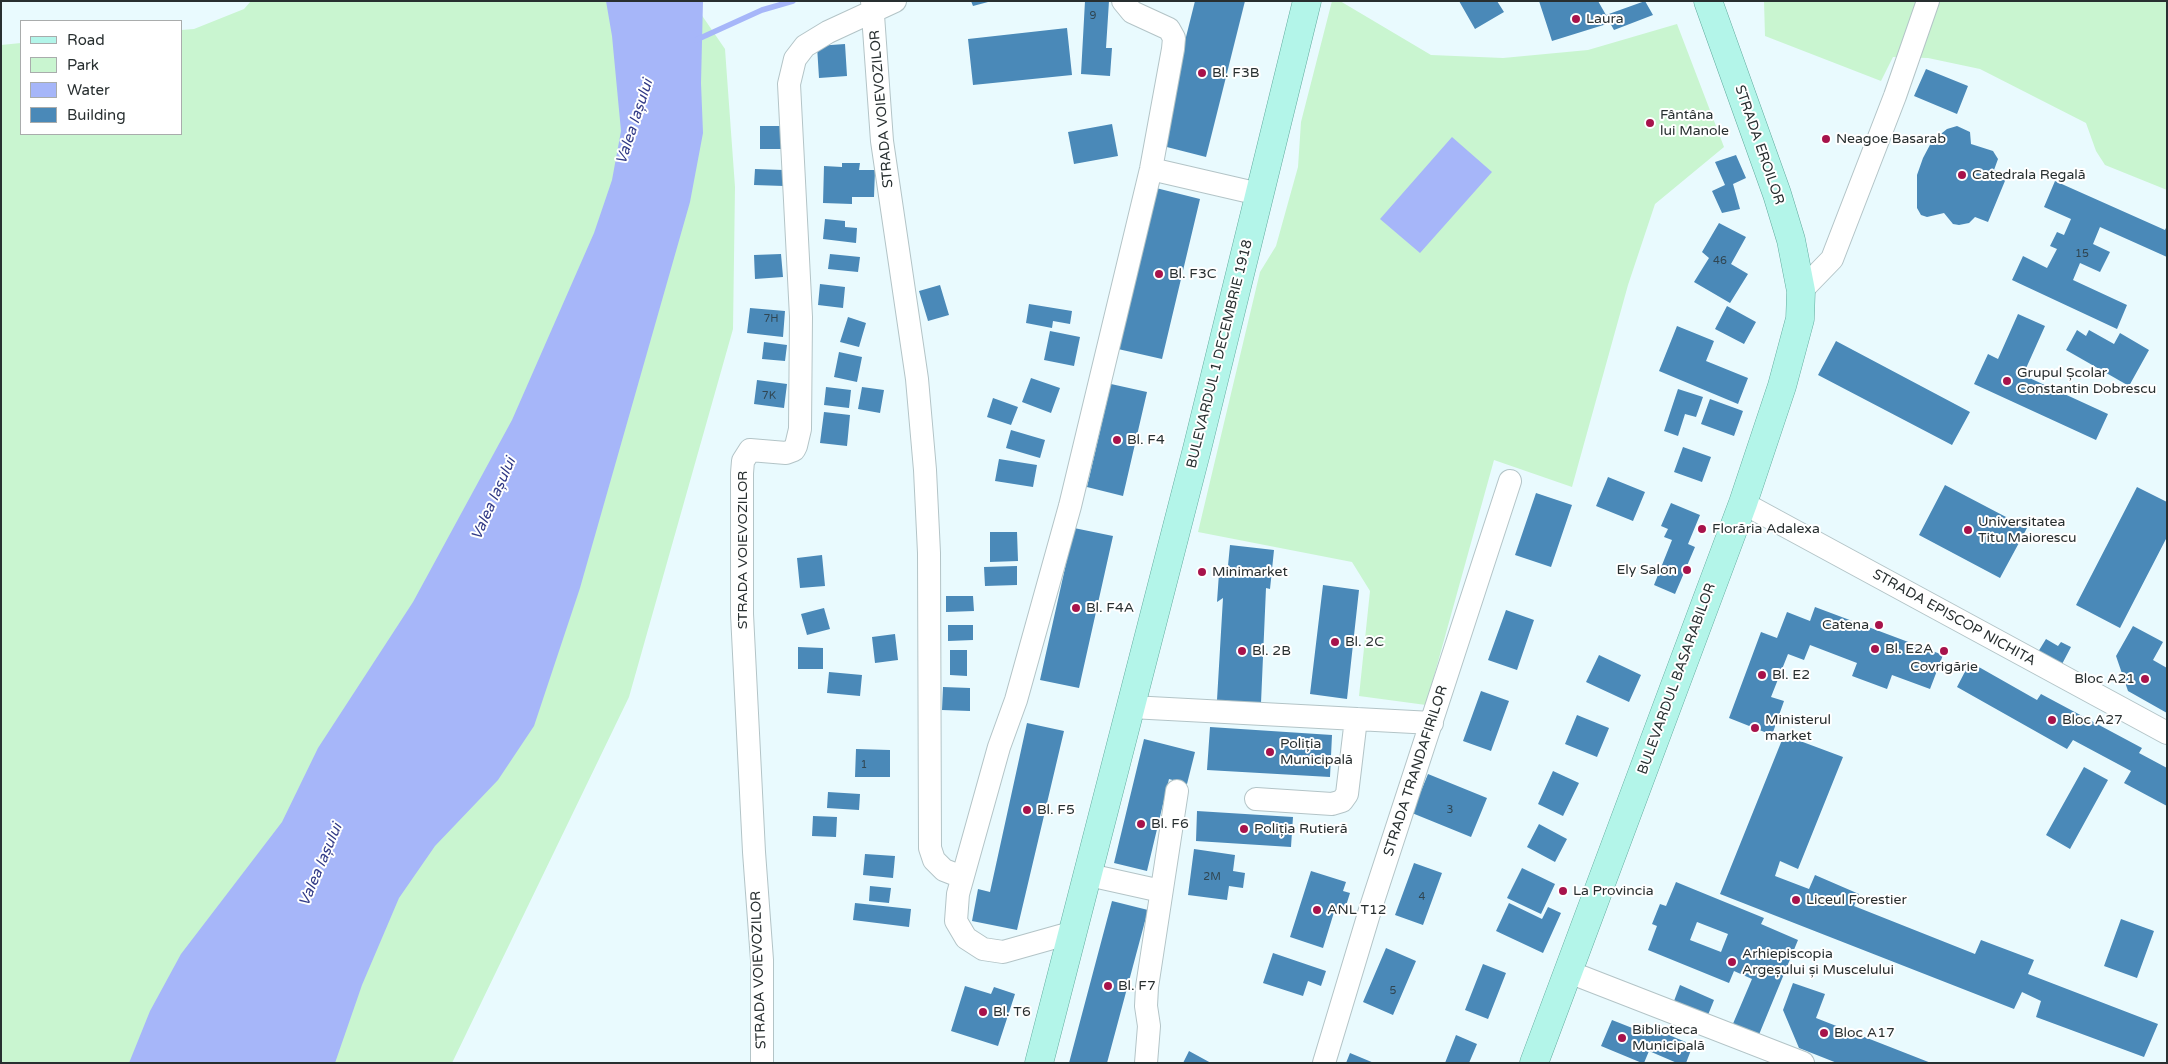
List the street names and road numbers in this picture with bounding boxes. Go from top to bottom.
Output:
street label: STRADA VOIEVOZILOR [867,29,897,189]
street label: STRADA EROILOR [1731,83,1787,207]
street label: BULEVARDUL 1 DECEMBRIE 1918 [1183,238,1257,470]
street label: STRADA VOIEVOZILOR [735,471,751,629]
street label: STRADA EPISCOP NICHITA [1870,566,2038,670]
street label: BULEVARDUL BASARABILOR [1634,581,1720,777]
street label: STRADA TRANDAFIRILOR [1380,684,1452,858]
street label: STRADA VOIEVOZILOR [748,891,770,1049]

